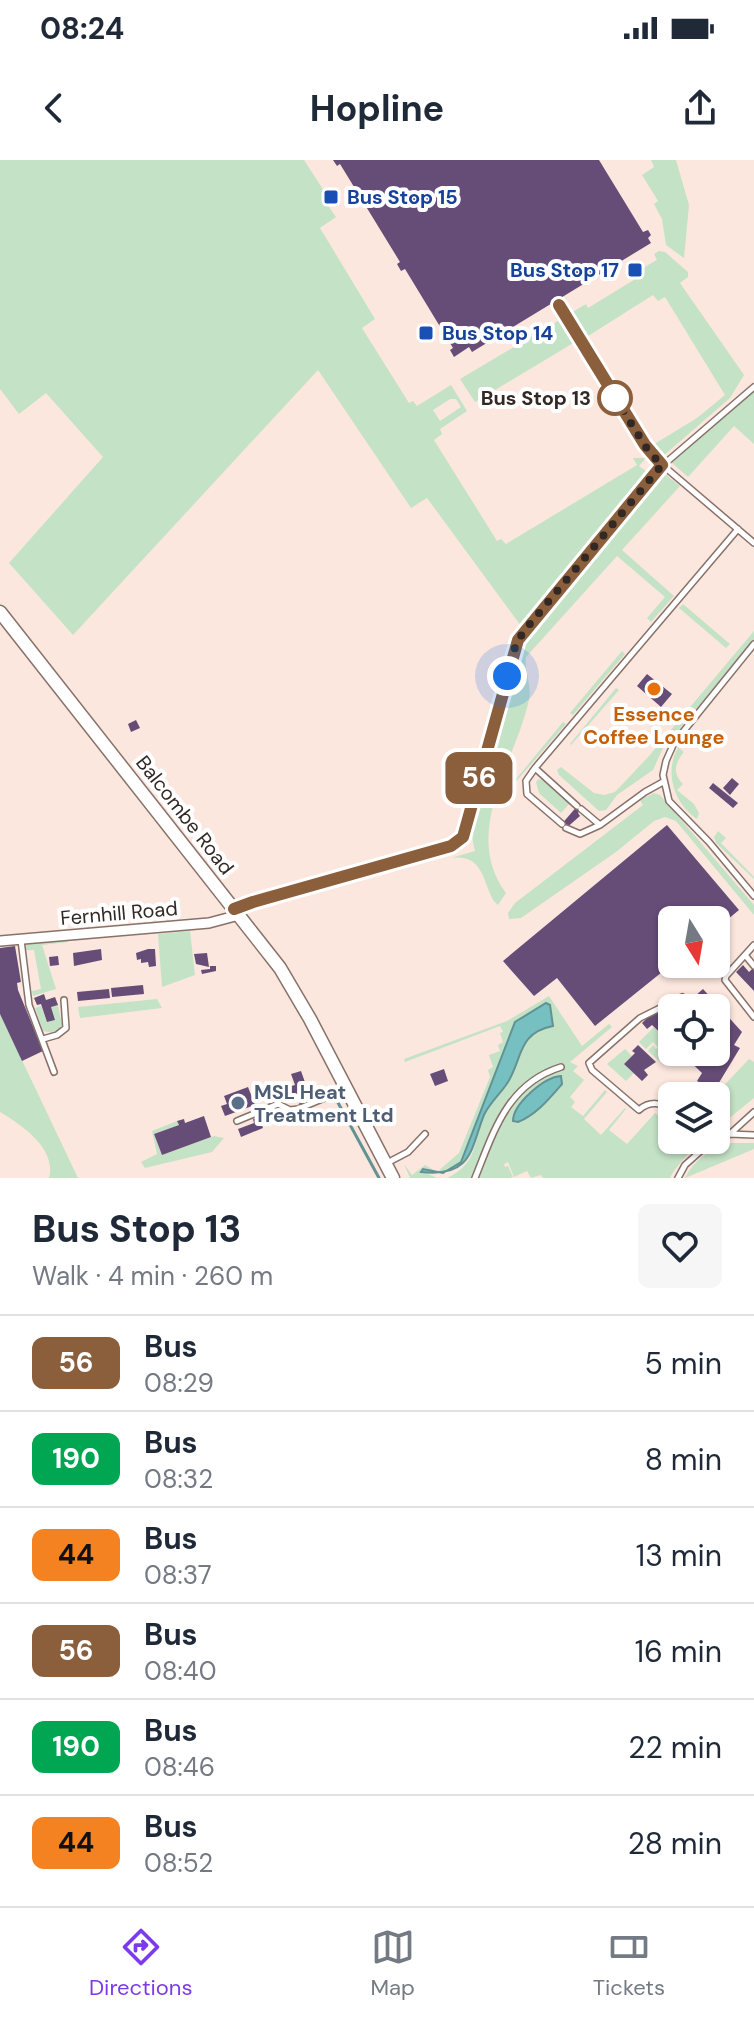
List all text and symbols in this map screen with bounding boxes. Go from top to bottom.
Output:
text: 08:24 [40,9,124,48]
text: Hopline [310,85,444,132]
icon: back [32,86,76,130]
icon: share [678,86,722,130]
place label: Bus Stop 15 [347,184,458,210]
marker: Bus Stop 15 [322,188,340,206]
place label: Bus Stop 17 [510,257,619,283]
marker: Bus Stop 17 [626,261,644,279]
place label: Bus Stop 14 [442,320,553,346]
marker: Bus Stop 14 [417,324,435,342]
marker: Bus Stop 13 [598,381,632,415]
place label: Bus Stop 13 [481,385,591,411]
your location [487,656,527,696]
marker: Essence Coffee Lounge [645,680,663,698]
place label: Essence Coffee Lounge [583,701,725,750]
street label: Balcombe Road [130,750,240,880]
line badge: 56 [443,752,515,804]
text: 56 [461,759,497,796]
street label: Fernhill Road [59,895,179,931]
north arrow [658,906,730,978]
map controls [658,906,730,1154]
button: locate [658,994,730,1066]
place label: MSL Heat Treatment Ltd [254,1079,394,1128]
button: layers [658,1082,730,1154]
marker: MSL Heat Treatment Ltd [229,1094,247,1112]
text: Bus Stop 13 [32,1204,241,1254]
button: heart [638,1204,722,1288]
text: Walk · 4 min · 260 m [32,1259,273,1293]
text: Bus [144,1327,198,1366]
text: 56 [58,1344,94,1381]
text: 5 min [645,1344,722,1383]
text: 08:29 [144,1366,214,1400]
text: Bus [144,1423,198,1462]
text: 190 [52,1440,100,1477]
text: 8 min [645,1440,722,1479]
text: 08:32 [144,1462,213,1496]
text: Bus [144,1519,198,1558]
text: 44 [58,1536,94,1573]
text: 13 min [636,1536,722,1575]
text: 08:37 [144,1558,212,1592]
text: Bus [144,1615,198,1654]
text: 56 [58,1632,94,1669]
text: 16 min [635,1632,722,1671]
text: 08:40 [144,1654,216,1688]
text: Bus [144,1711,198,1750]
text: 190 [52,1728,100,1765]
text: 22 min [628,1728,722,1767]
text: 08:46 [144,1750,215,1784]
text: Bus [144,1807,198,1846]
text: 44 [58,1824,94,1861]
text: 28 min [628,1824,722,1863]
text: 08:52 [144,1846,213,1880]
tab: Directions [89,1925,193,2002]
tab: Map [371,1925,415,2002]
tab: Tickets [593,1925,665,2002]

